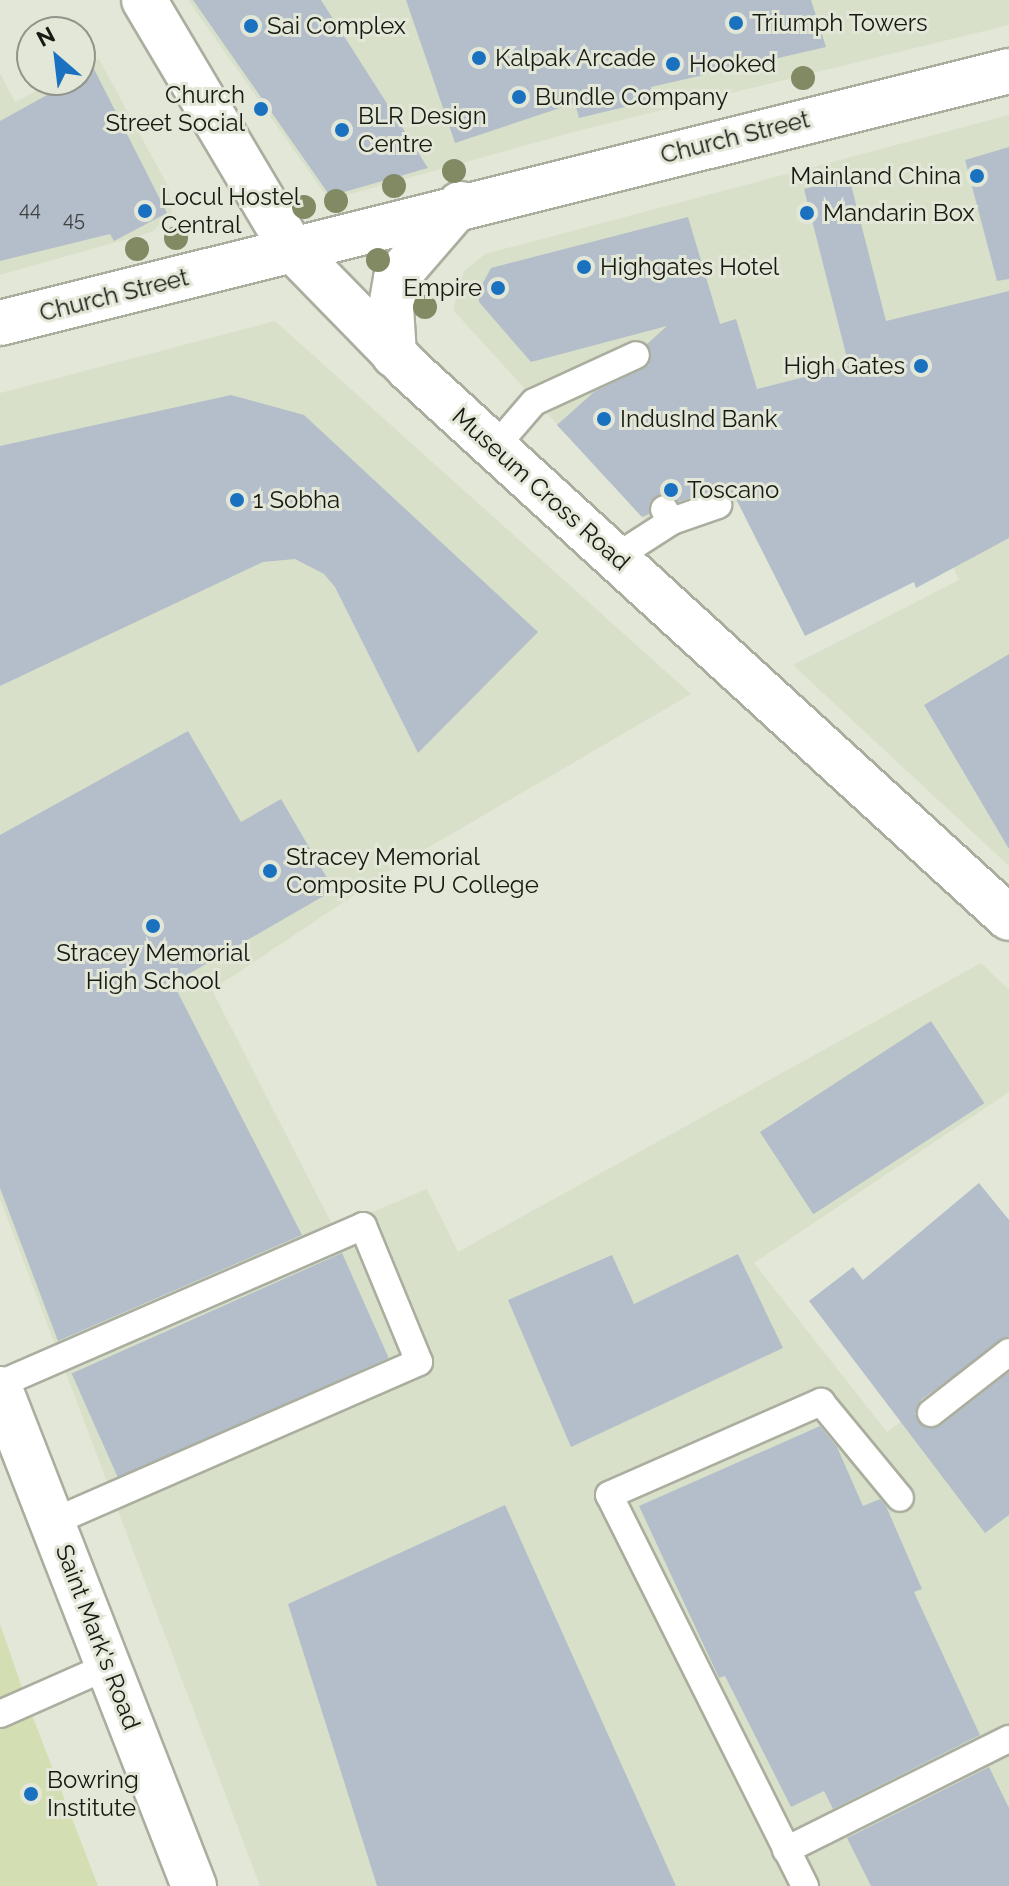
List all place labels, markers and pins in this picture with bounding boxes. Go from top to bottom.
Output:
place label: Triumph Towers [752,9,928,37]
place label: Sai Complex [267,12,406,40]
marker: Triumph Towers [727,14,745,32]
marker: Sai Complex [242,17,260,35]
place label: Kalpak Arcade [495,44,656,72]
marker: Kalpak Arcade [470,49,488,67]
place label: Hooked [689,50,776,78]
marker: Hooked [664,55,682,73]
place label: Church Street Social [105,81,245,137]
place label: Bundle Company [535,83,728,111]
marker: Bundle Company [510,88,528,106]
marker: Church Street Social [252,100,270,118]
place label: BLR Design Centre [358,102,487,158]
marker: BLR Design Centre [333,121,351,139]
place label: Mainland China [790,162,961,190]
marker: Mainland China [968,167,986,185]
place label: Locul Hostel Central [161,183,301,239]
place label: Mandarin Box [823,199,975,227]
marker: Locul Hostel Central [136,202,154,220]
marker: Mandarin Box [798,204,816,222]
place label: Highgates Hotel [600,253,779,281]
marker: Highgates Hotel [575,258,593,276]
place label: Empire [403,274,482,302]
marker: Empire [489,279,507,297]
place label: High Gates [783,352,905,380]
marker: High Gates [912,357,930,375]
place label: IndusInd Bank [620,405,777,433]
marker: IndusInd Bank [595,410,613,428]
place label: Toscano [687,476,779,504]
marker: Toscano [662,481,680,499]
place label: 1 Sobha [253,486,340,514]
marker: 1 Sobha [228,491,246,509]
place label: Stracey Memorial Composite PU College [286,843,539,899]
marker: Stracey Memorial Composite PU College [261,862,279,880]
marker: Stracey Memorial High School [144,917,162,935]
place label: Stracey Memorial High School [56,939,250,995]
place label: Bowring Institute [47,1766,139,1822]
marker: Bowring Institute [22,1785,40,1803]

